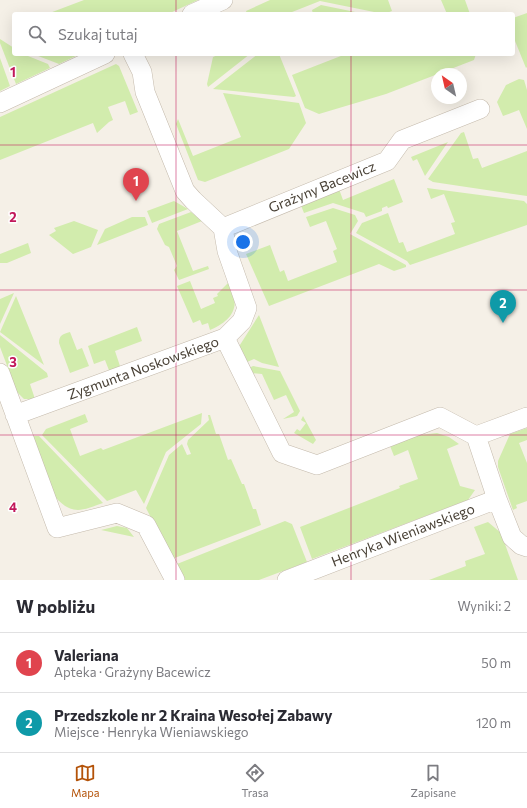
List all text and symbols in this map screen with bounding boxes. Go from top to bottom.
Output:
search box [12,12,515,56]
icon: search [26,23,48,45]
text: Szukaj tutaj [58,25,138,43]
text: 1 [10,64,16,80]
north arrow [431,68,467,104]
street label: Grażyny Bacewicz [266,157,378,216]
pin: 1 [123,168,149,201]
text: 2 [9,209,17,225]
your location [233,232,253,252]
pin: 2 [490,290,516,323]
street label: Zygmunta Noskowskiego [65,332,221,403]
text: 3 [9,354,17,370]
text: 4 [9,499,17,515]
street label: Henryka Wieniawskiego [329,499,477,570]
text: W pobliżu [16,596,95,617]
text: Wyniki: 2 [457,598,511,614]
text: Valeriana [54,646,119,664]
text: 1 [26,655,32,671]
text: 50 m [481,655,511,671]
text: Apteka · Grażyny Bacewicz [54,664,211,680]
text: Przedszkole nr 2 Kraina Wesołej Zabawy [54,706,332,724]
text: 2 [25,715,33,731]
text: 120 m [476,715,511,731]
text: Miejsce · Henryka Wieniawskiego [54,724,249,740]
tab: Mapa [71,762,99,799]
tab: Trasa [242,762,269,799]
tab: Zapisane [411,762,456,799]

